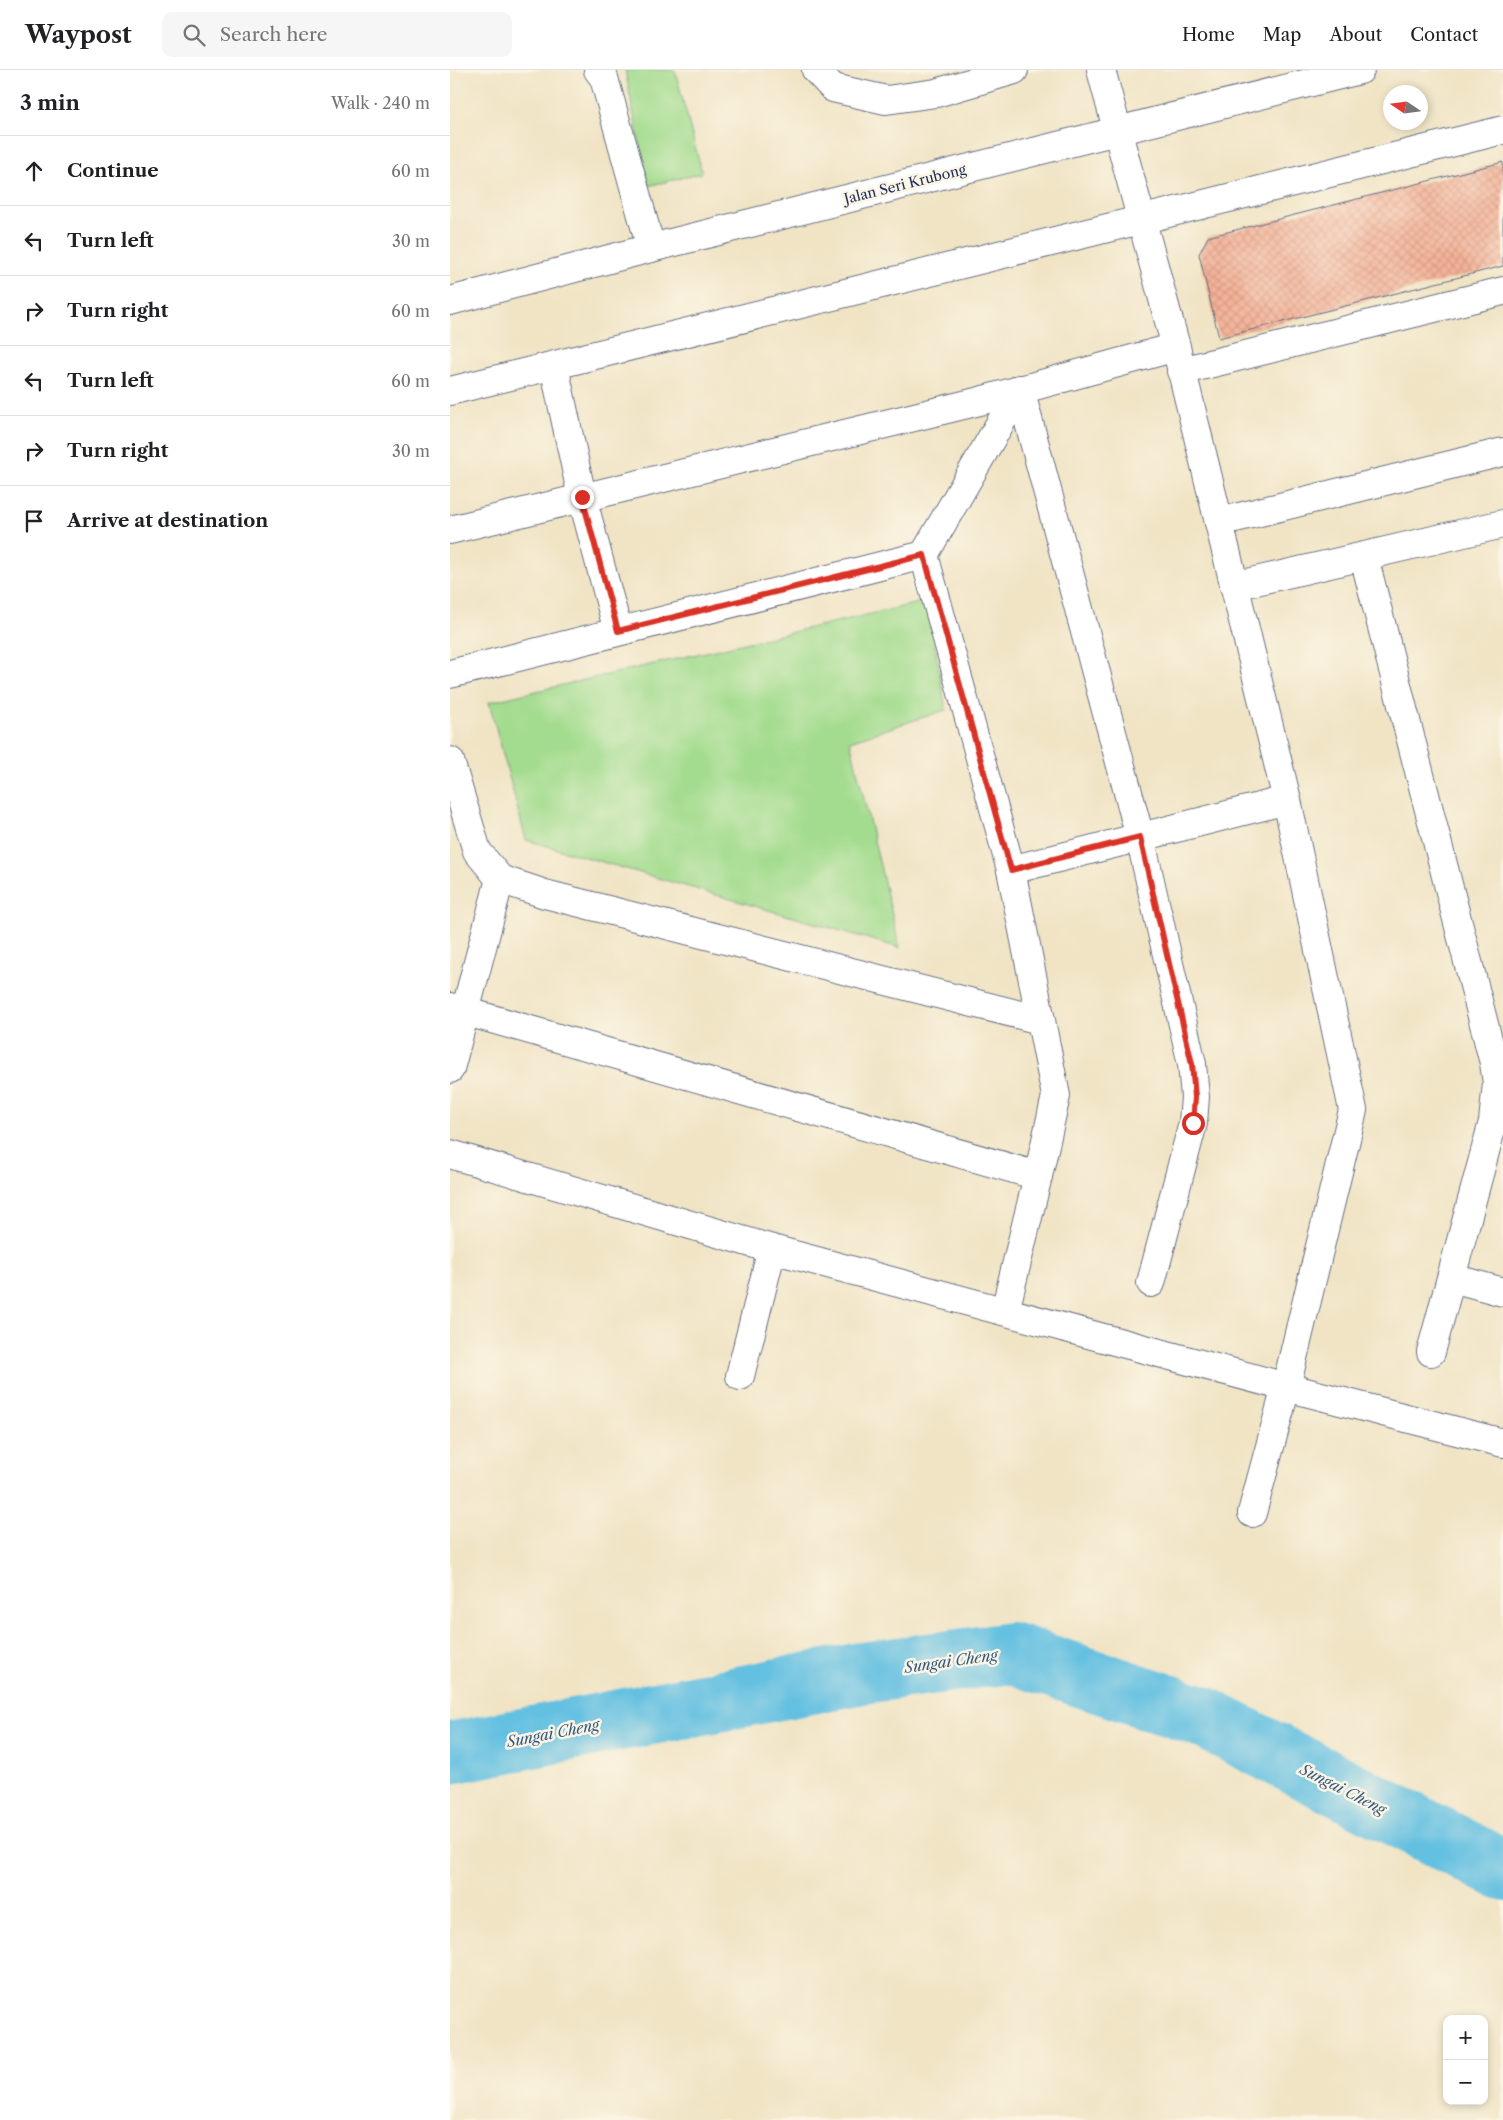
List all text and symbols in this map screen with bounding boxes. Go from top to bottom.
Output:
search box [162,12,512,57]
text: Waypost [25,20,132,49]
icon: search [180,21,208,49]
text: Search here [220,23,327,46]
text: Home [1182,24,1235,46]
text: Map [1263,24,1301,46]
text: About [1329,24,1382,46]
text: Contact [1410,24,1478,46]
north arrow [1383,85,1428,130]
text: 3 min [20,90,80,115]
text: Walk · 240 m [331,93,430,113]
icon: ahead [20,157,48,185]
text: Continue [67,159,159,182]
street label: Jalan Seri Krubong [840,160,968,208]
text: 60 m [391,161,430,181]
icon: left [20,227,48,255]
text: Turn left [67,229,154,252]
text: 30 m [392,231,430,251]
icon: right [20,297,48,325]
text: Turn right [67,299,168,322]
text: 60 m [391,301,430,321]
icon: left [20,367,48,395]
text: Turn left [67,369,154,392]
text: 60 m [391,371,430,391]
icon: right [20,437,48,465]
text: Turn right [67,439,168,462]
text: 30 m [392,441,430,461]
route end [571,486,594,509]
icon: arrive [20,507,48,535]
text: Arrive at destination [67,509,268,532]
route start [1182,1112,1205,1135]
water label: Sungai Cheng [902,1645,1000,1677]
water label: Sungai Cheng [504,1714,602,1751]
water label: Sungai Cheng [1296,1759,1390,1819]
map controls [1443,2015,1488,2105]
button: + [1443,2015,1488,2060]
button: − [1443,2060,1488,2105]

